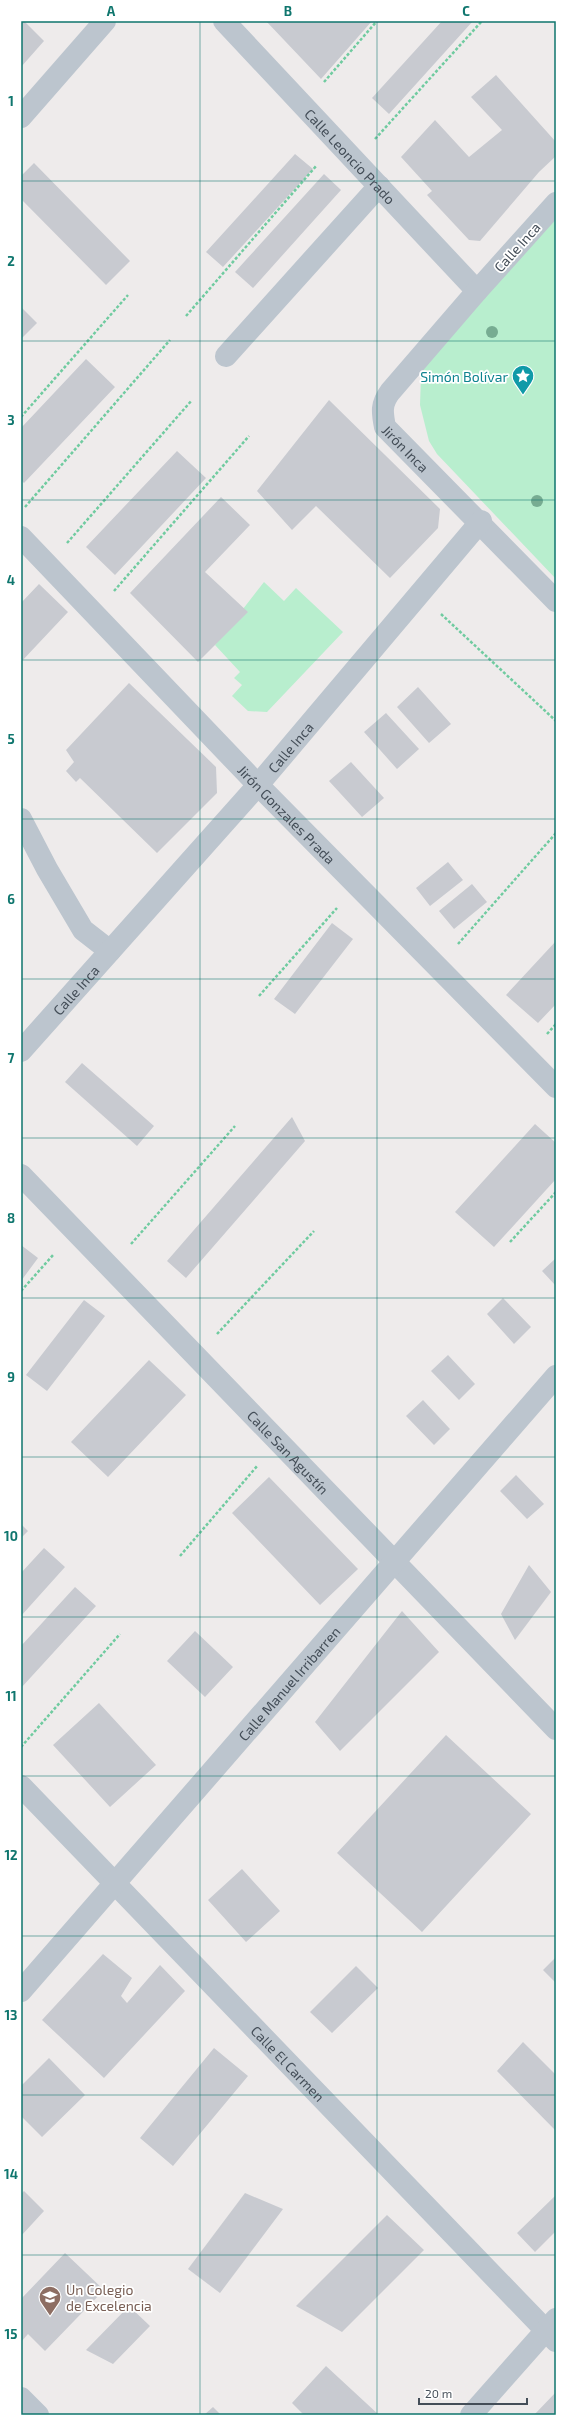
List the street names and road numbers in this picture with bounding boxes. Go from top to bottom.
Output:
street label: Calle Leoncio Prado [302,105,399,207]
street label: Calle Inca [490,219,544,275]
street label: Jirón Inca [379,421,433,475]
street label: Calle Inca [264,718,316,776]
street label: Jirón Gonzales Prada [235,761,339,867]
street label: Calle Inca [49,961,102,1018]
street label: Calle San Agustín [244,1407,333,1497]
street label: Calle Manuel Irribarren [234,1623,343,1744]
street label: Calle El Carmen [248,2022,329,2105]

